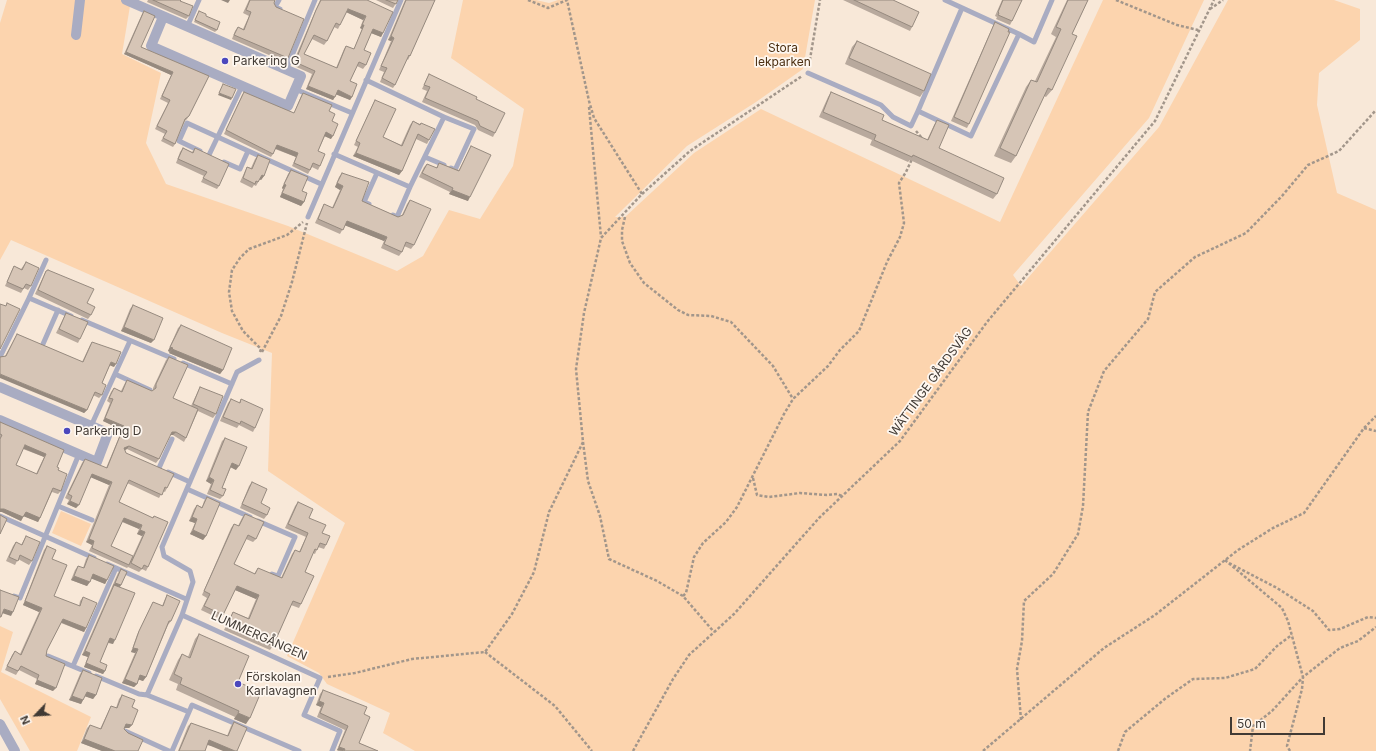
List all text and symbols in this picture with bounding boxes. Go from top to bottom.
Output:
park label: Stora lekparken [755,41,811,69]
place label: Parkering G [233,54,300,68]
marker: Parkering G [220,56,230,66]
street label: WÄTTINGE GÅRDSVÄG [887,325,975,439]
place label: Parkering D [75,424,142,438]
marker: Parkering D [62,426,72,436]
street label: LUMMERGÅNGEN [209,608,309,664]
place label: Förskolan Karlavagnen [246,670,317,698]
marker: Förskolan Karlavagnen [233,679,243,689]
north arrow [16,695,56,735]
scale bar [1232,709,1327,735]
text: N [17,713,33,727]
text: 50 m [1237,716,1266,731]

